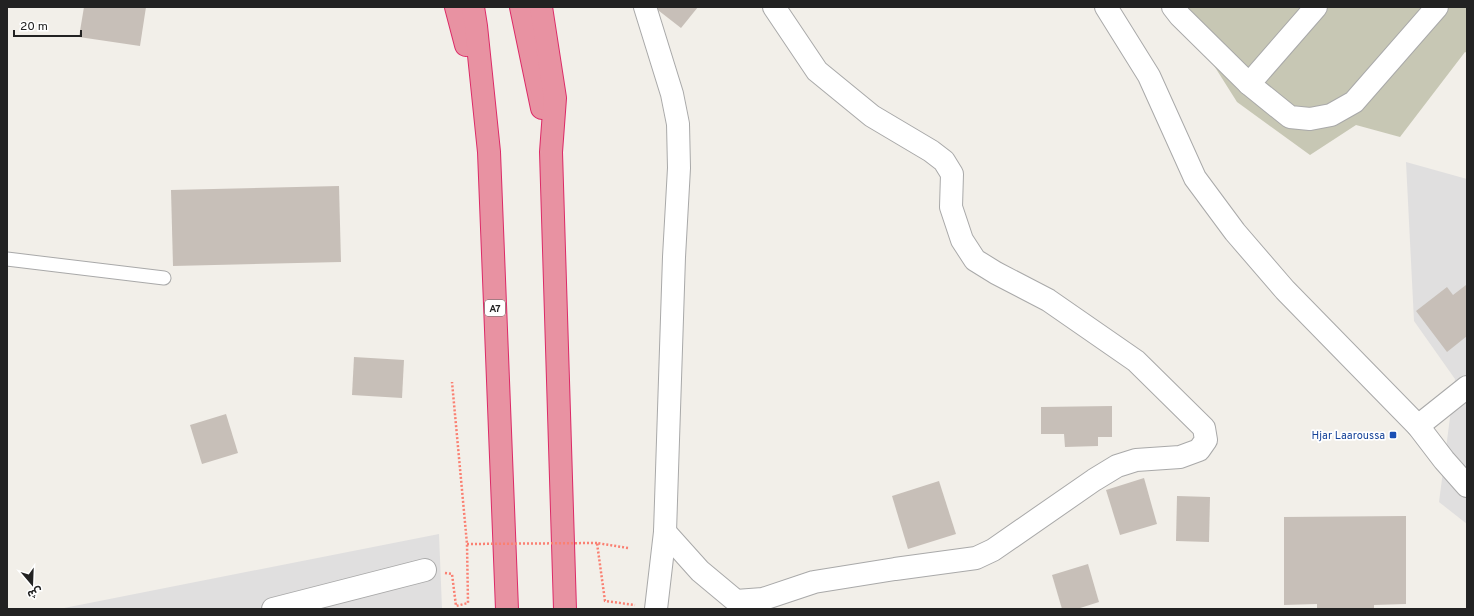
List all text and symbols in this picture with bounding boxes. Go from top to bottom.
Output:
scale bar [14,12,81,38]
text: 20 m [20,19,48,35]
road number: A7 [485,300,505,316]
place label: Hjar Laaroussa [1311,429,1385,443]
marker: Hjar Laaroussa [1388,430,1398,440]
north arrow [12,564,52,604]
text: ش [26,583,44,602]

